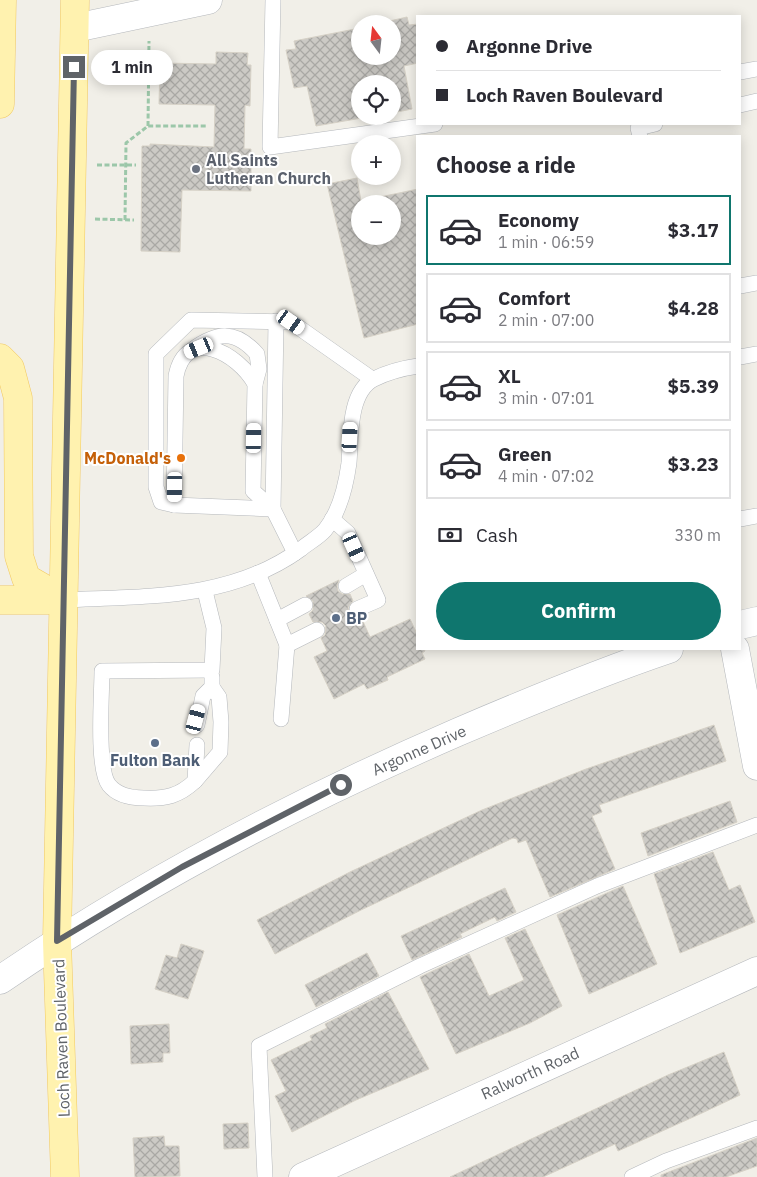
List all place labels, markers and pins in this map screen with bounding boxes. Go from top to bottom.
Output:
place label: All Saints Lutheran Church [206,150,331,188]
marker: All Saints Lutheran Church [190,163,202,175]
place label: McDonald's [84,448,171,468]
marker: McDonald's [175,452,187,464]
place label: BP [346,608,367,628]
marker: BP [330,612,342,624]
marker: Fulton Bank [149,737,161,749]
place label: Fulton Bank [110,750,201,770]

